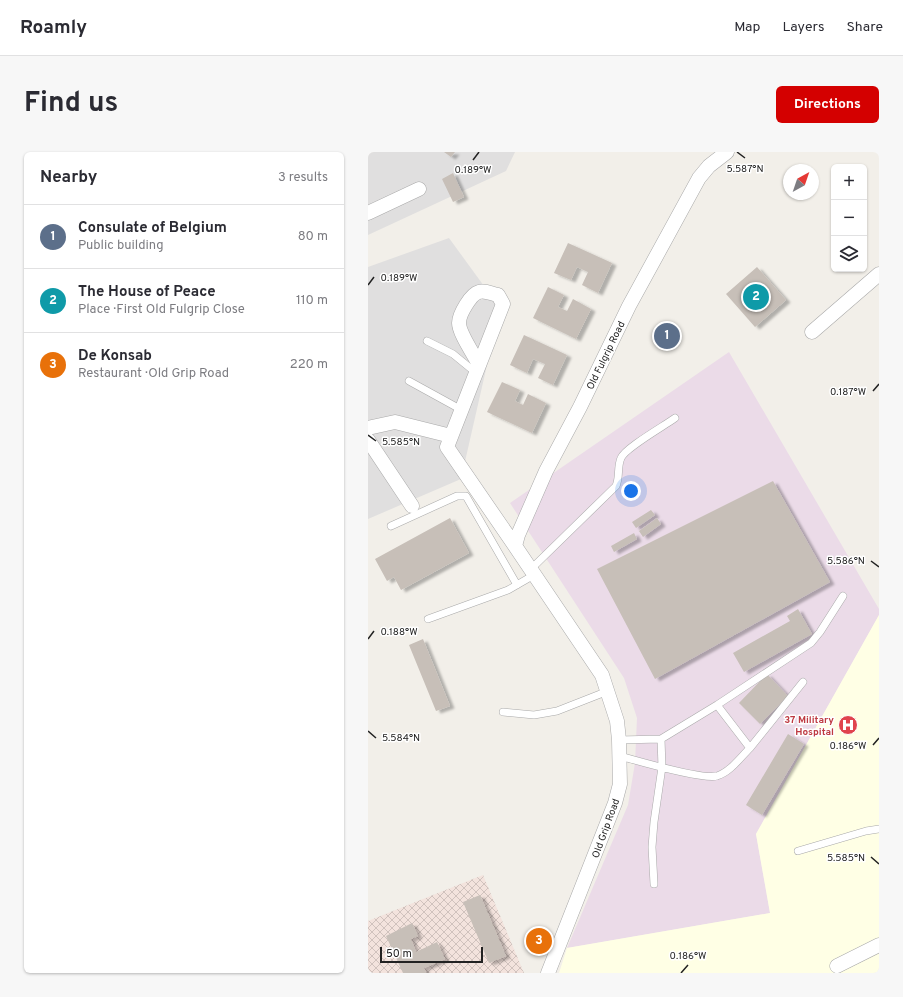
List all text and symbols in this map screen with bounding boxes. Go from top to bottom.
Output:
text: Roamly [20,16,87,40]
text: Map [734,19,760,36]
text: Layers [782,19,824,36]
text: Share [846,19,883,36]
text: Find us [24,86,118,122]
button: Directions [776,86,879,123]
text: 5.587°N [726,163,764,176]
text: 0.189°W [455,164,491,177]
north arrow [783,164,819,200]
map controls [831,164,867,272]
button: + [831,164,867,200]
text: Nearby [40,167,97,189]
text: 3 results [278,170,328,186]
button: − [831,200,867,236]
text: Consulate of Belgium [78,219,227,238]
text: 1 [50,229,56,245]
text: 80 m [298,229,328,245]
button: layers [831,236,867,272]
text: Public building [78,238,164,254]
text: 0.189°W [381,272,417,285]
pin: 2 [743,282,769,312]
text: The House of Peace [78,283,216,302]
text: 2 [49,293,57,309]
text: 110 m [296,293,328,309]
text: Place · First Old Fulgrip Close [78,302,245,318]
street label: Old Fulgrip Road [584,319,629,392]
pin: 1 [654,321,680,351]
text: De Konsab [78,347,152,366]
text: 3 [49,357,57,373]
text: 220 m [290,357,328,373]
text: Restaurant · Old Grip Road [78,366,229,382]
text: 0.187°W [830,386,866,399]
text: 5.585°N [382,436,420,449]
your location [621,481,641,501]
text: 5.586°N [827,555,865,568]
text: 0.188°W [380,626,418,639]
place label: 37 Military Hospital [784,714,834,739]
hospital icon: 37 Military Hospital [837,714,859,736]
text: 5.584°N [382,732,420,745]
text: 0.186°W [830,740,866,753]
street label: Old Grip Road [590,797,623,860]
text: 5.585°N [827,852,865,865]
pin: 3 [526,926,552,956]
scale bar [380,945,483,964]
text: 50 m [386,947,412,961]
text: 0.186°W [670,950,706,963]

